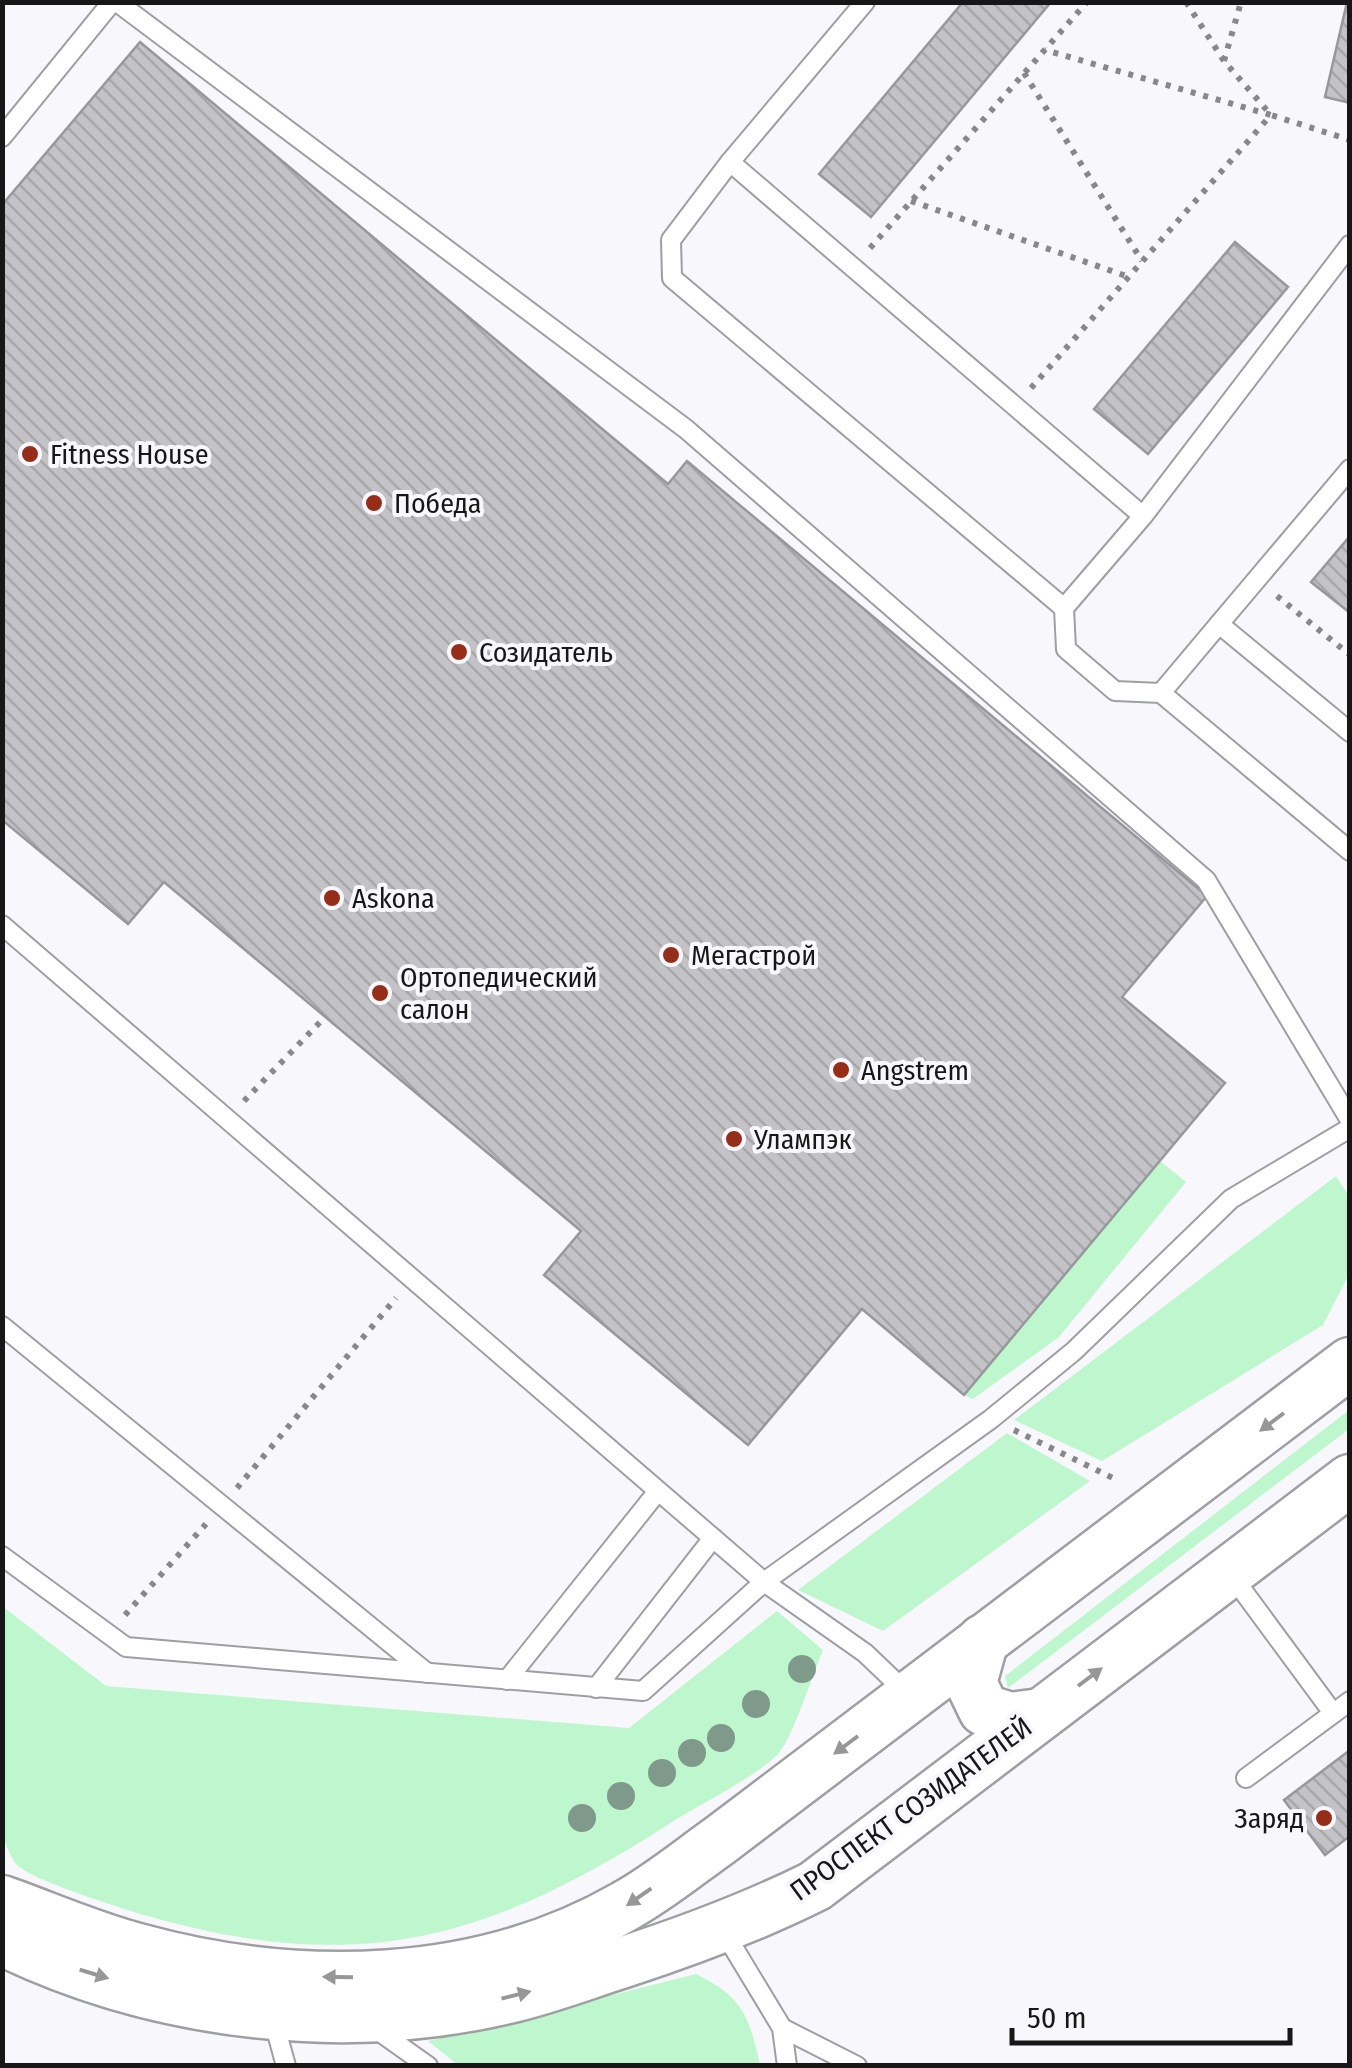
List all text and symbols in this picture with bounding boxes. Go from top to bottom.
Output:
place label: Fitness House [50,438,209,471]
marker: Fitness House [19,443,41,465]
place label: Победа [394,487,482,520]
marker: Победа [363,492,385,514]
place label: Созидатель [479,636,613,669]
marker: Созидатель [448,641,470,663]
place label: Askona [352,882,435,915]
marker: Askona [321,887,343,909]
place label: Мегастрой [691,939,816,972]
marker: Мегастрой [660,944,682,966]
place label: Ортопедический салон [400,961,598,1026]
marker: Ортопедический салон [369,982,391,1004]
place label: Angstrem [861,1054,969,1087]
marker: Angstrem [830,1059,852,1081]
place label: Улампэк [753,1123,852,1156]
marker: Улампэк [723,1128,745,1150]
one-way arrow [1259,1411,1285,1431]
one-way arrow [1077,1668,1103,1688]
street label: ПРОСПЕКТ СОЗИДАТЕЛЕЙ [784,1710,1038,1908]
one-way arrow [833,1735,859,1755]
place label: Заряд [1234,1802,1304,1835]
marker: Заряд [1313,1807,1335,1829]
one-way arrow [625,1887,652,1906]
one-way arrow [79,1968,109,1983]
one-way arrow [322,1969,354,1985]
scale bar [1012,1983,1290,2045]
one-way arrow [501,1987,532,2002]
text: 50 m [1027,2000,1087,2036]

